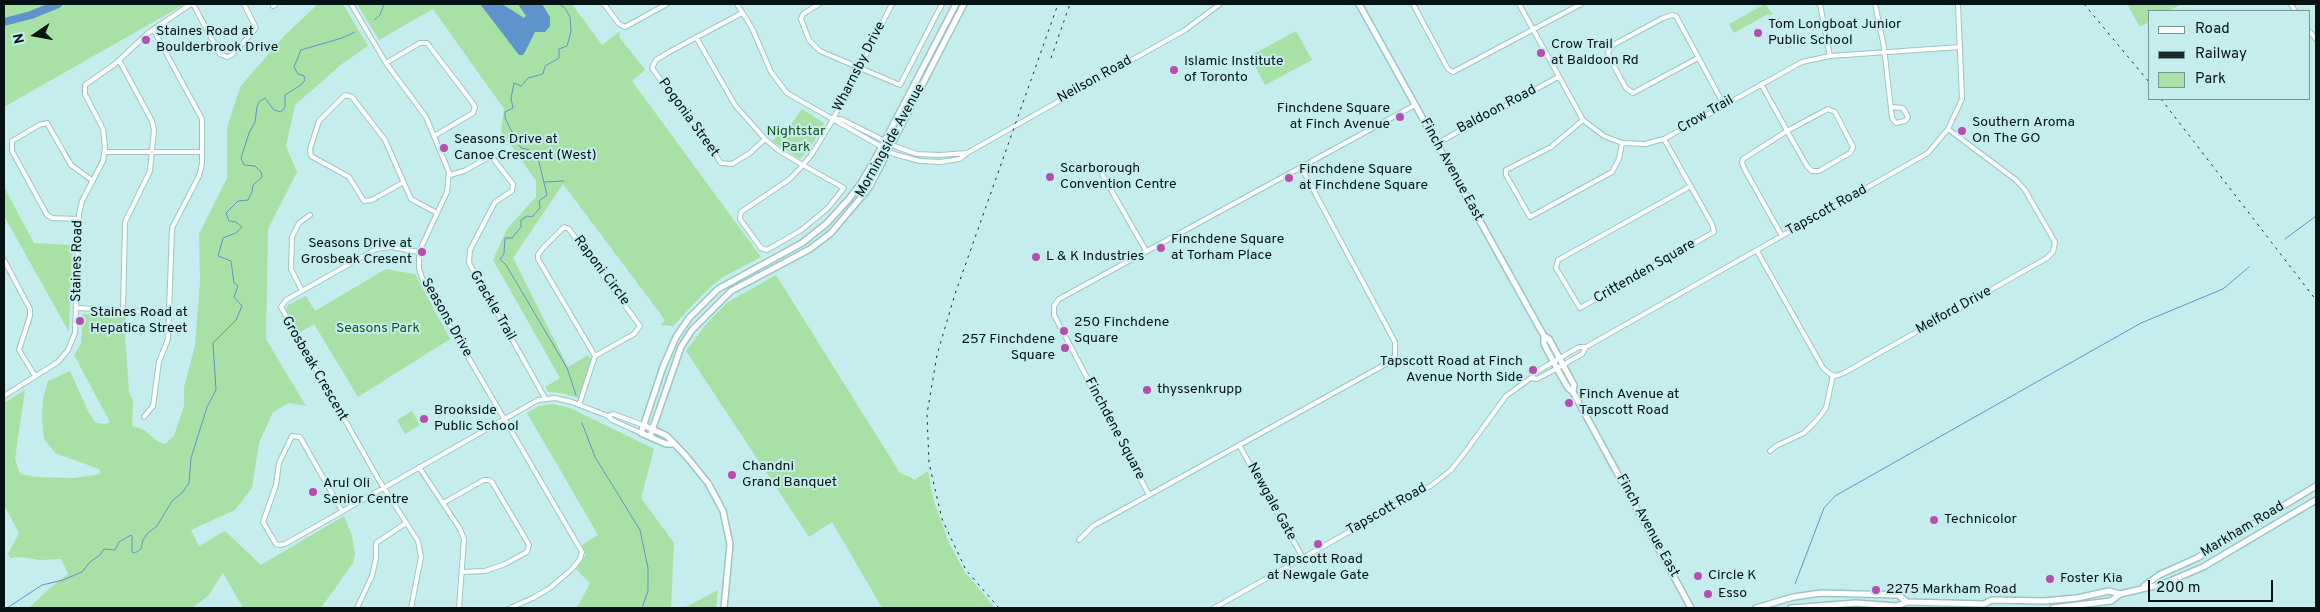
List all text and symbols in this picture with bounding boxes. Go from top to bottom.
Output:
north arrow [10,10,60,60]
legend [2148,10,2310,100]
place label: Tom Longboat Junior Public School [1768,17,1901,49]
street label: Wharnsby Drive [830,19,890,115]
text: Road [2195,20,2230,39]
place label: Staines Road at Boulderbrook Drive [156,24,278,56]
marker: Tom Longboat Junior Public School [1752,27,1764,39]
text: N [10,32,29,45]
marker: Staines Road at Boulderbrook Drive [140,34,152,46]
place label: Crow Trail at Baldoon Rd [1551,37,1639,70]
text: Railway [2195,45,2247,64]
marker: Crow Trail at Baldoon Rd [1535,47,1547,59]
street label: Neilson Road [1055,53,1135,107]
place label: Islamic Institute of Toronto [1184,54,1283,86]
marker: Islamic Institute of Toronto [1168,64,1180,76]
text: Park [2195,70,2226,89]
street label: Pogonia Street [654,75,722,161]
street label: Morningside Avenue [853,81,929,201]
street label: Baldoon Road [1454,82,1540,138]
street label: Crow Trail [1675,92,1737,138]
place label: Finchdene Square at Finch Avenue [1277,101,1390,134]
marker: Finchdene Square at Finch Avenue [1394,111,1406,123]
place label: Southern Aroma On The GO [1972,115,2075,148]
street label: Finch Avenue East [1416,116,1486,224]
park label: Nightstar Park [767,124,825,156]
marker: Southern Aroma On The GO [1956,125,1968,137]
place label: Seasons Drive at Canoe Crescent (West) [454,132,597,164]
marker: Seasons Drive at Canoe Crescent (West) [438,142,450,154]
place label: Scarborough Convention Centre [1060,161,1176,193]
place label: Finchdene Square at Finchdene Square [1299,162,1428,194]
marker: Scarborough Convention Centre [1044,171,1056,183]
marker: Finchdene Square at Finchdene Square [1283,172,1295,184]
street label: Tapscott Road [1784,182,1870,240]
street label: Staines Road [69,220,87,302]
place label: Finchdene Square at Torham Place [1171,232,1284,264]
street label: Raponi Circle [569,233,633,309]
place label: Seasons Drive at Grosbeak Cresent [301,236,412,268]
street label: Crittenden Square [1591,236,1699,308]
marker: Finchdene Square at Torham Place [1155,242,1167,254]
marker: Seasons Drive at Grosbeak Cresent [416,246,428,258]
place label: L & K Industries [1046,249,1144,265]
marker: L & K Industries [1030,251,1042,263]
street label: Grackle Trail [465,268,519,344]
street label: Seasons Drive [417,276,475,360]
street label: Melford Drive [1913,283,1995,339]
place label: Staines Road at Hepatica Street [90,305,188,338]
street label: Grosbeak Crescent [277,314,351,424]
marker: Staines Road at Hepatica Street [74,315,86,327]
place label: 250 Finchdene Square [1074,315,1169,348]
park label: Seasons Park [336,321,420,337]
marker: 250 Finchdene Square [1058,325,1070,337]
place label: 257 Finchdene Square [962,332,1055,364]
marker: 257 Finchdene Square [1059,342,1071,354]
place label: Tapscott Road at Finch Avenue North Side [1380,354,1523,387]
marker: Tapscott Road at Finch Avenue North Side [1527,364,1539,376]
street label: Finchdene Square [1080,375,1148,483]
place label: thyssenkrupp [1157,382,1242,398]
marker: thyssenkrupp [1141,384,1153,396]
place label: Finch Avenue at Tapscott Road [1579,387,1679,420]
marker: Finch Avenue at Tapscott Road [1563,397,1575,409]
place label: Brookside Public School [434,403,519,436]
marker: Brookside Public School [418,413,430,425]
place label: Chandni Grand Banquet [742,459,837,492]
street label: Newgale Gate [1243,460,1299,544]
marker: Chandni Grand Banquet [726,469,738,481]
street label: Finch Avenue East [1612,472,1682,580]
place label: Arul Oli Senior Centre [323,476,409,508]
street label: Tapscott Road [1344,480,1430,540]
marker: Arul Oli Senior Centre [307,486,319,498]
street label: Markham Road [2198,499,2288,561]
place label: Technicolor [1944,512,2017,528]
marker: Technicolor [1928,514,1940,526]
marker: Tapscott Road at Newgale Gate [1312,538,1324,550]
place label: Tapscott Road at Newgale Gate [1267,552,1369,584]
place label: Circle K [1708,568,1756,584]
marker: Circle K [1692,570,1704,582]
scale bar [2150,570,2275,602]
place label: Foster Kia [2060,571,2123,587]
marker: Foster Kia [2044,573,2056,585]
text: 200 m [2156,579,2201,598]
place label: 2275 Markham Road [1886,582,2017,598]
marker: 2275 Markham Road [1870,584,1882,596]
place label: Esso [1718,586,1747,602]
marker: Esso [1702,588,1714,600]

